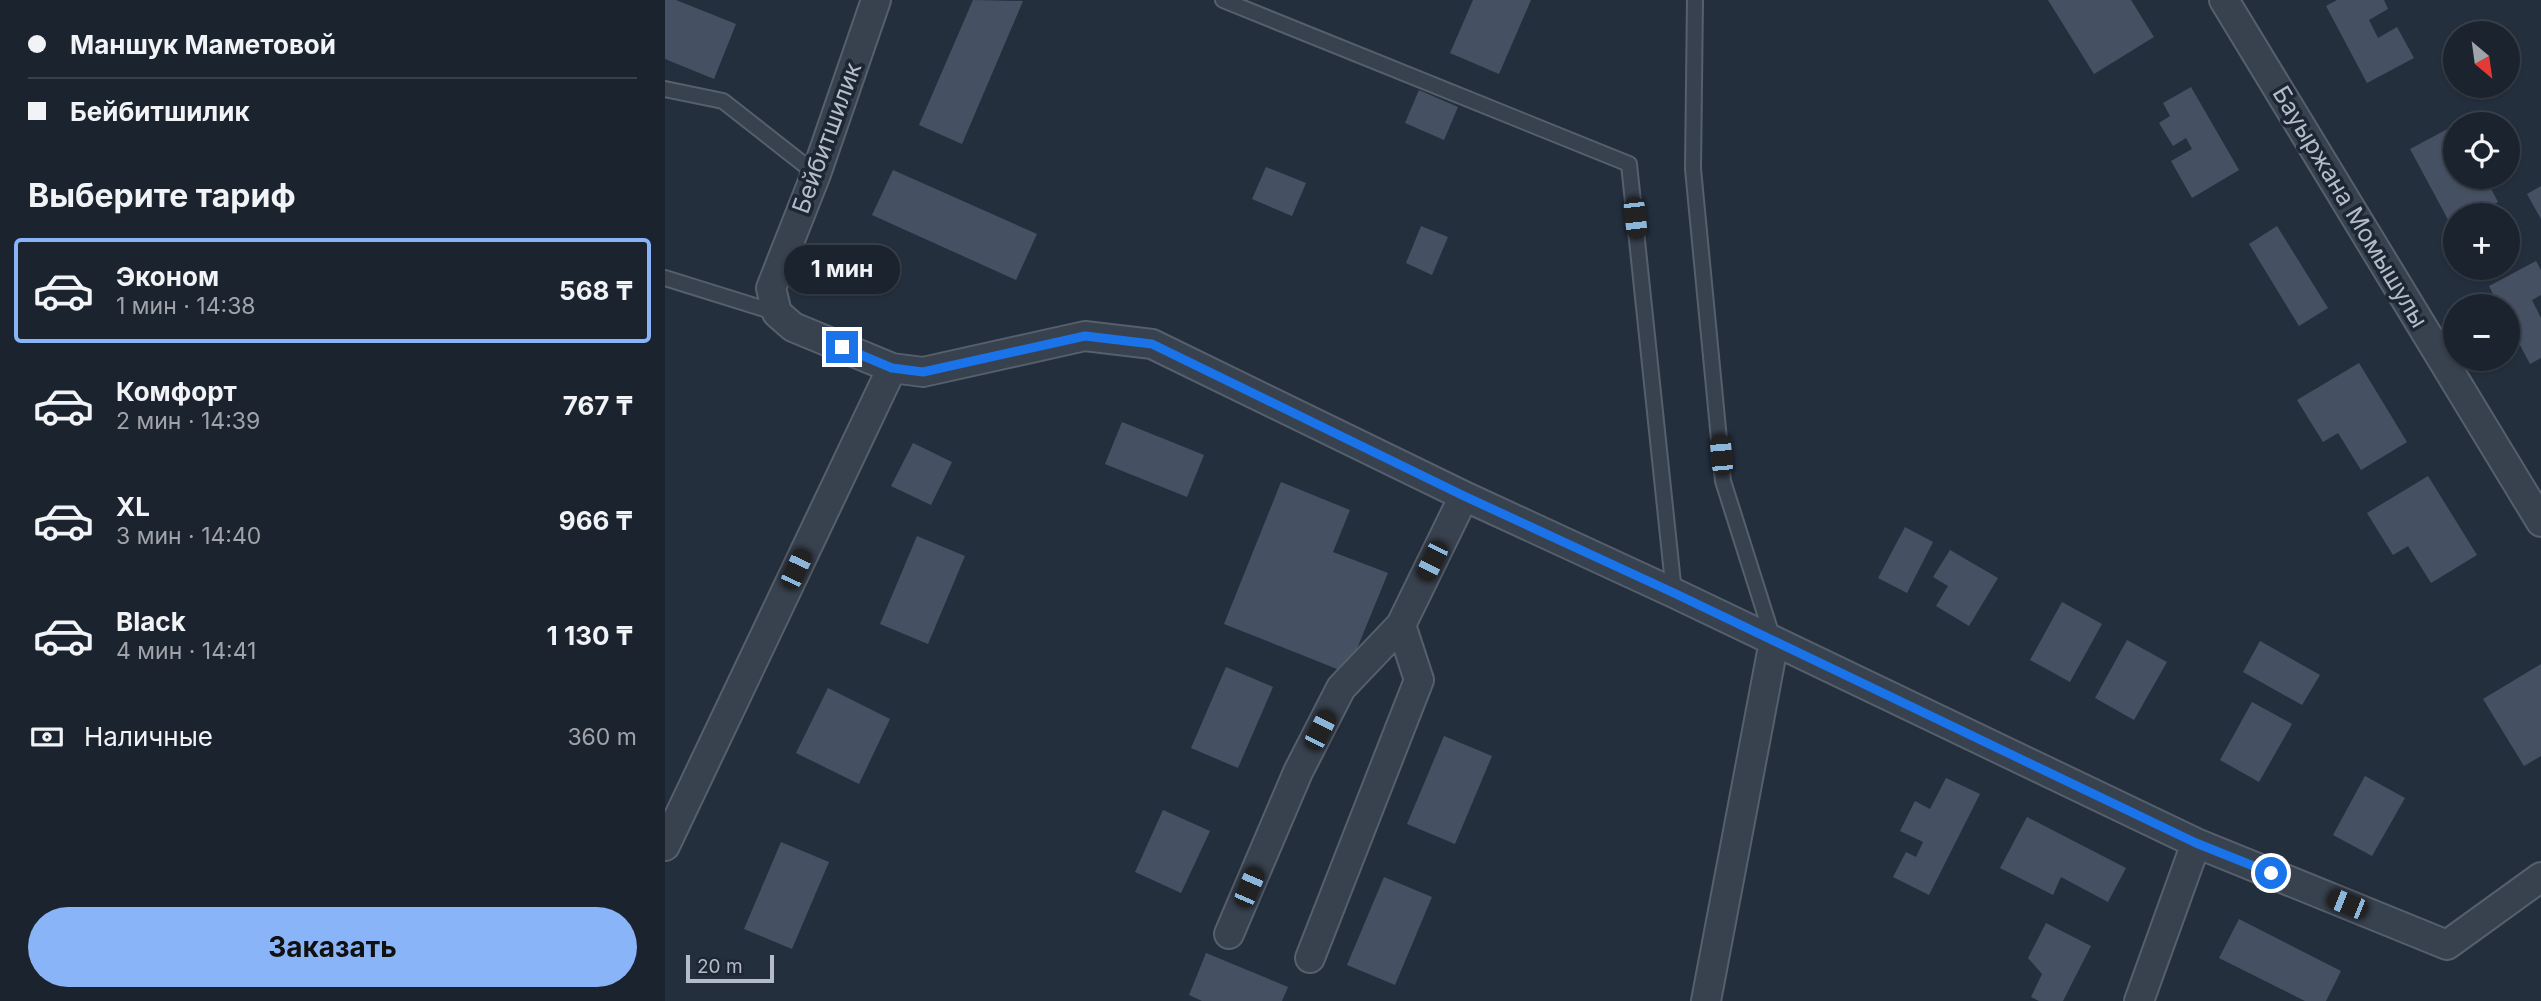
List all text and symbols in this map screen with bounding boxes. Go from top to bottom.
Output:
north arrow [2443,21,2520,98]
map controls [2443,21,2520,371]
text: Маншук Маметовой [70,29,336,60]
street label: Бейбитшилик [786,58,867,217]
street label: Бауыржана Момышулы [2267,81,2434,333]
text: Бейбитшилик [70,96,250,127]
button: locate [2443,112,2520,189]
text: Выберите тариф [28,176,296,215]
car [1623,196,1648,240]
button: + [2443,203,2520,280]
callout: 1 мин [784,246,900,294]
text: 1 мин [811,255,873,283]
icon: car [32,259,95,322]
text: Эконом [116,261,219,292]
text: 568 ₸ [559,275,633,306]
text: 1 мин · 14:38 [116,292,256,320]
button: − [2443,294,2520,371]
route end [826,331,858,363]
icon: car [32,374,95,437]
text: Комфорт [116,376,237,407]
text: 767 ₸ [563,390,633,421]
text: 2 мин · 14:39 [116,407,260,435]
car [1709,433,1734,477]
icon: car [32,489,95,552]
text: XL [116,491,150,522]
text: 966 ₸ [559,505,633,536]
text: 3 мин · 14:40 [116,522,261,550]
car [1414,538,1451,584]
car [778,546,815,592]
icon: car [32,604,95,667]
text: Black [116,606,186,637]
text: 1 130 ₸ [547,620,633,651]
text: 4 мин · 14:41 [116,637,256,665]
car [1302,707,1339,753]
icon: cash [28,718,66,756]
text: Наличные [84,721,213,752]
text: 360 m [567,723,637,751]
route start [2255,857,2287,889]
car [1232,864,1267,910]
car [2324,886,2371,922]
button: Заказать [28,907,637,987]
scale bar [686,952,773,984]
text: 20 m [697,955,743,978]

